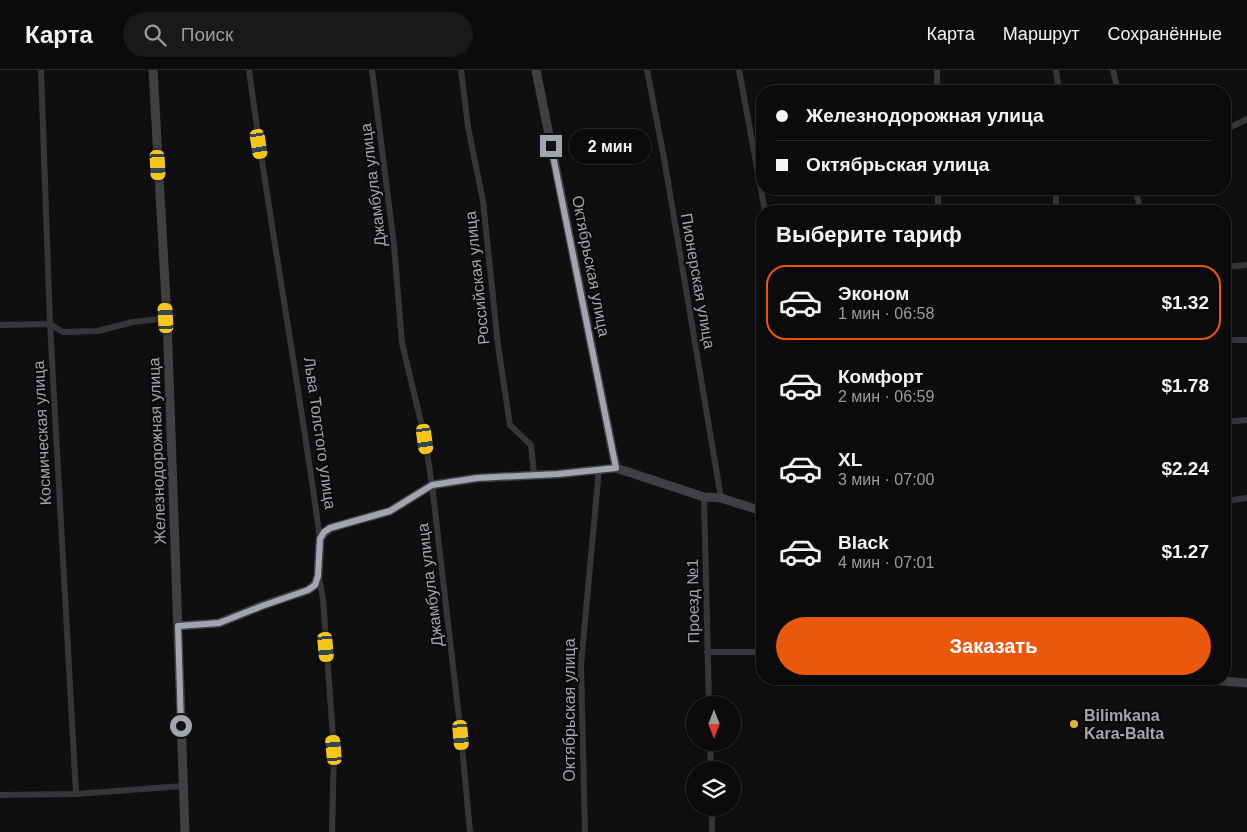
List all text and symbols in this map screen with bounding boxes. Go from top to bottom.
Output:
search box [123,12,473,57]
text: Карта [25,21,93,48]
icon: search [141,21,169,49]
text: Поиск [181,24,233,45]
text: Карта [927,24,975,44]
text: Маршрут [1003,24,1079,44]
text: Сохранённые [1107,24,1222,44]
text: Железнодорожная улица [806,105,1043,126]
street label: Джамбула улица [357,122,389,248]
car [249,128,268,160]
callout: 2 мин [568,128,651,164]
route end [540,135,562,157]
text: 2 мин [588,138,632,155]
car [149,150,166,180]
text: Октябрьская улица [806,154,989,175]
street label: Октябрьская улица [569,194,613,338]
street label: Российская улица [462,210,492,346]
street label: Пионерская улица [678,212,718,350]
text: Выберите тариф [776,222,962,247]
icon: car [778,280,823,325]
text: Эконом [838,283,909,304]
text: $1.32 [1161,292,1209,313]
car [157,303,174,333]
text: 1 мин · 06:58 [838,305,934,322]
street label: Льва Толстого улица [301,356,339,510]
street label: Железнодорожная улица [145,357,169,545]
street label: Космическая улица [30,360,54,506]
icon: car [778,363,823,408]
text: Комфорт [838,366,923,387]
text: $1.78 [1161,375,1209,396]
text: 2 мин · 06:59 [838,388,934,405]
car [415,423,434,455]
icon: car [778,446,823,491]
text: XL [838,449,862,470]
text: $2.24 [1161,458,1209,479]
text: 3 мин · 07:00 [838,471,934,488]
street label: Джамбула улица [414,522,446,648]
icon: car [778,529,823,574]
text: Black [838,532,889,553]
text: $1.27 [1161,541,1209,562]
text: 4 мин · 07:01 [838,554,934,571]
street label: Проезд №1 [684,558,702,643]
button: Заказать [776,617,1211,675]
car [317,631,334,663]
street label: Октябрьская улица [561,638,578,782]
north arrow [686,696,741,751]
map controls [686,696,741,816]
place label: Bilimkana Kara-Balta [1084,707,1164,742]
route start [170,715,192,737]
marker: Bilimkana Kara-Balta [1068,718,1080,730]
car [452,719,469,751]
car [325,734,342,766]
button: layers [686,761,741,816]

